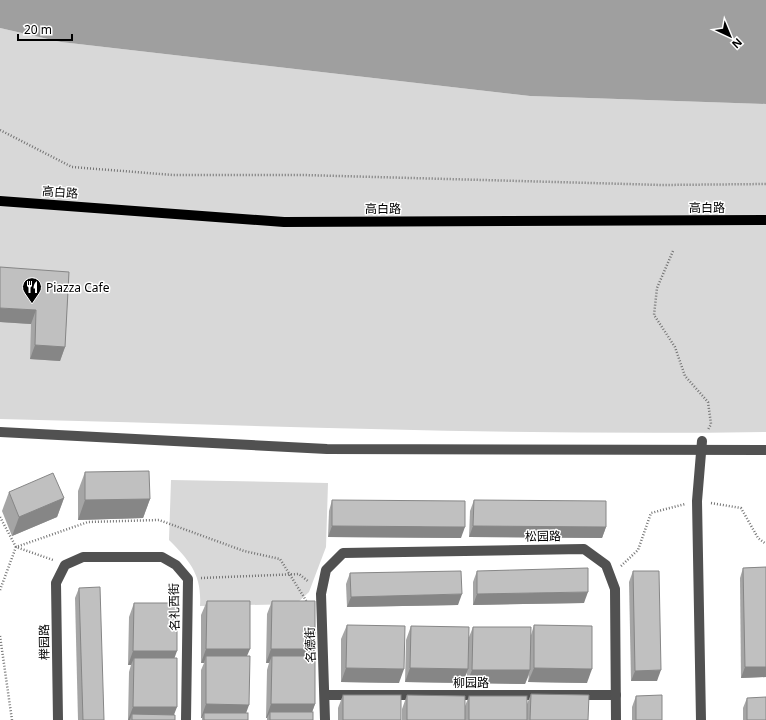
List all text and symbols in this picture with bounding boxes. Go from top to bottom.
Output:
scale bar [18,16,72,42]
north arrow [710,16,750,56]
text: 20 m [24,21,52,38]
text: N [729,35,746,52]
street label: 高白路 [41,182,79,202]
street label: 高白路 [689,199,725,216]
street label: 高白路 [365,200,401,217]
restaurant icon: Piazza Cafe [21,276,43,304]
place label: Piazza Cafe [46,279,110,296]
street label: 松园路 [525,527,561,545]
street label: 名礼西街 [165,583,183,631]
street label: 榉园路 [35,624,53,660]
street label: 名德街 [301,627,319,663]
street label: 柳园路 [453,674,489,691]

